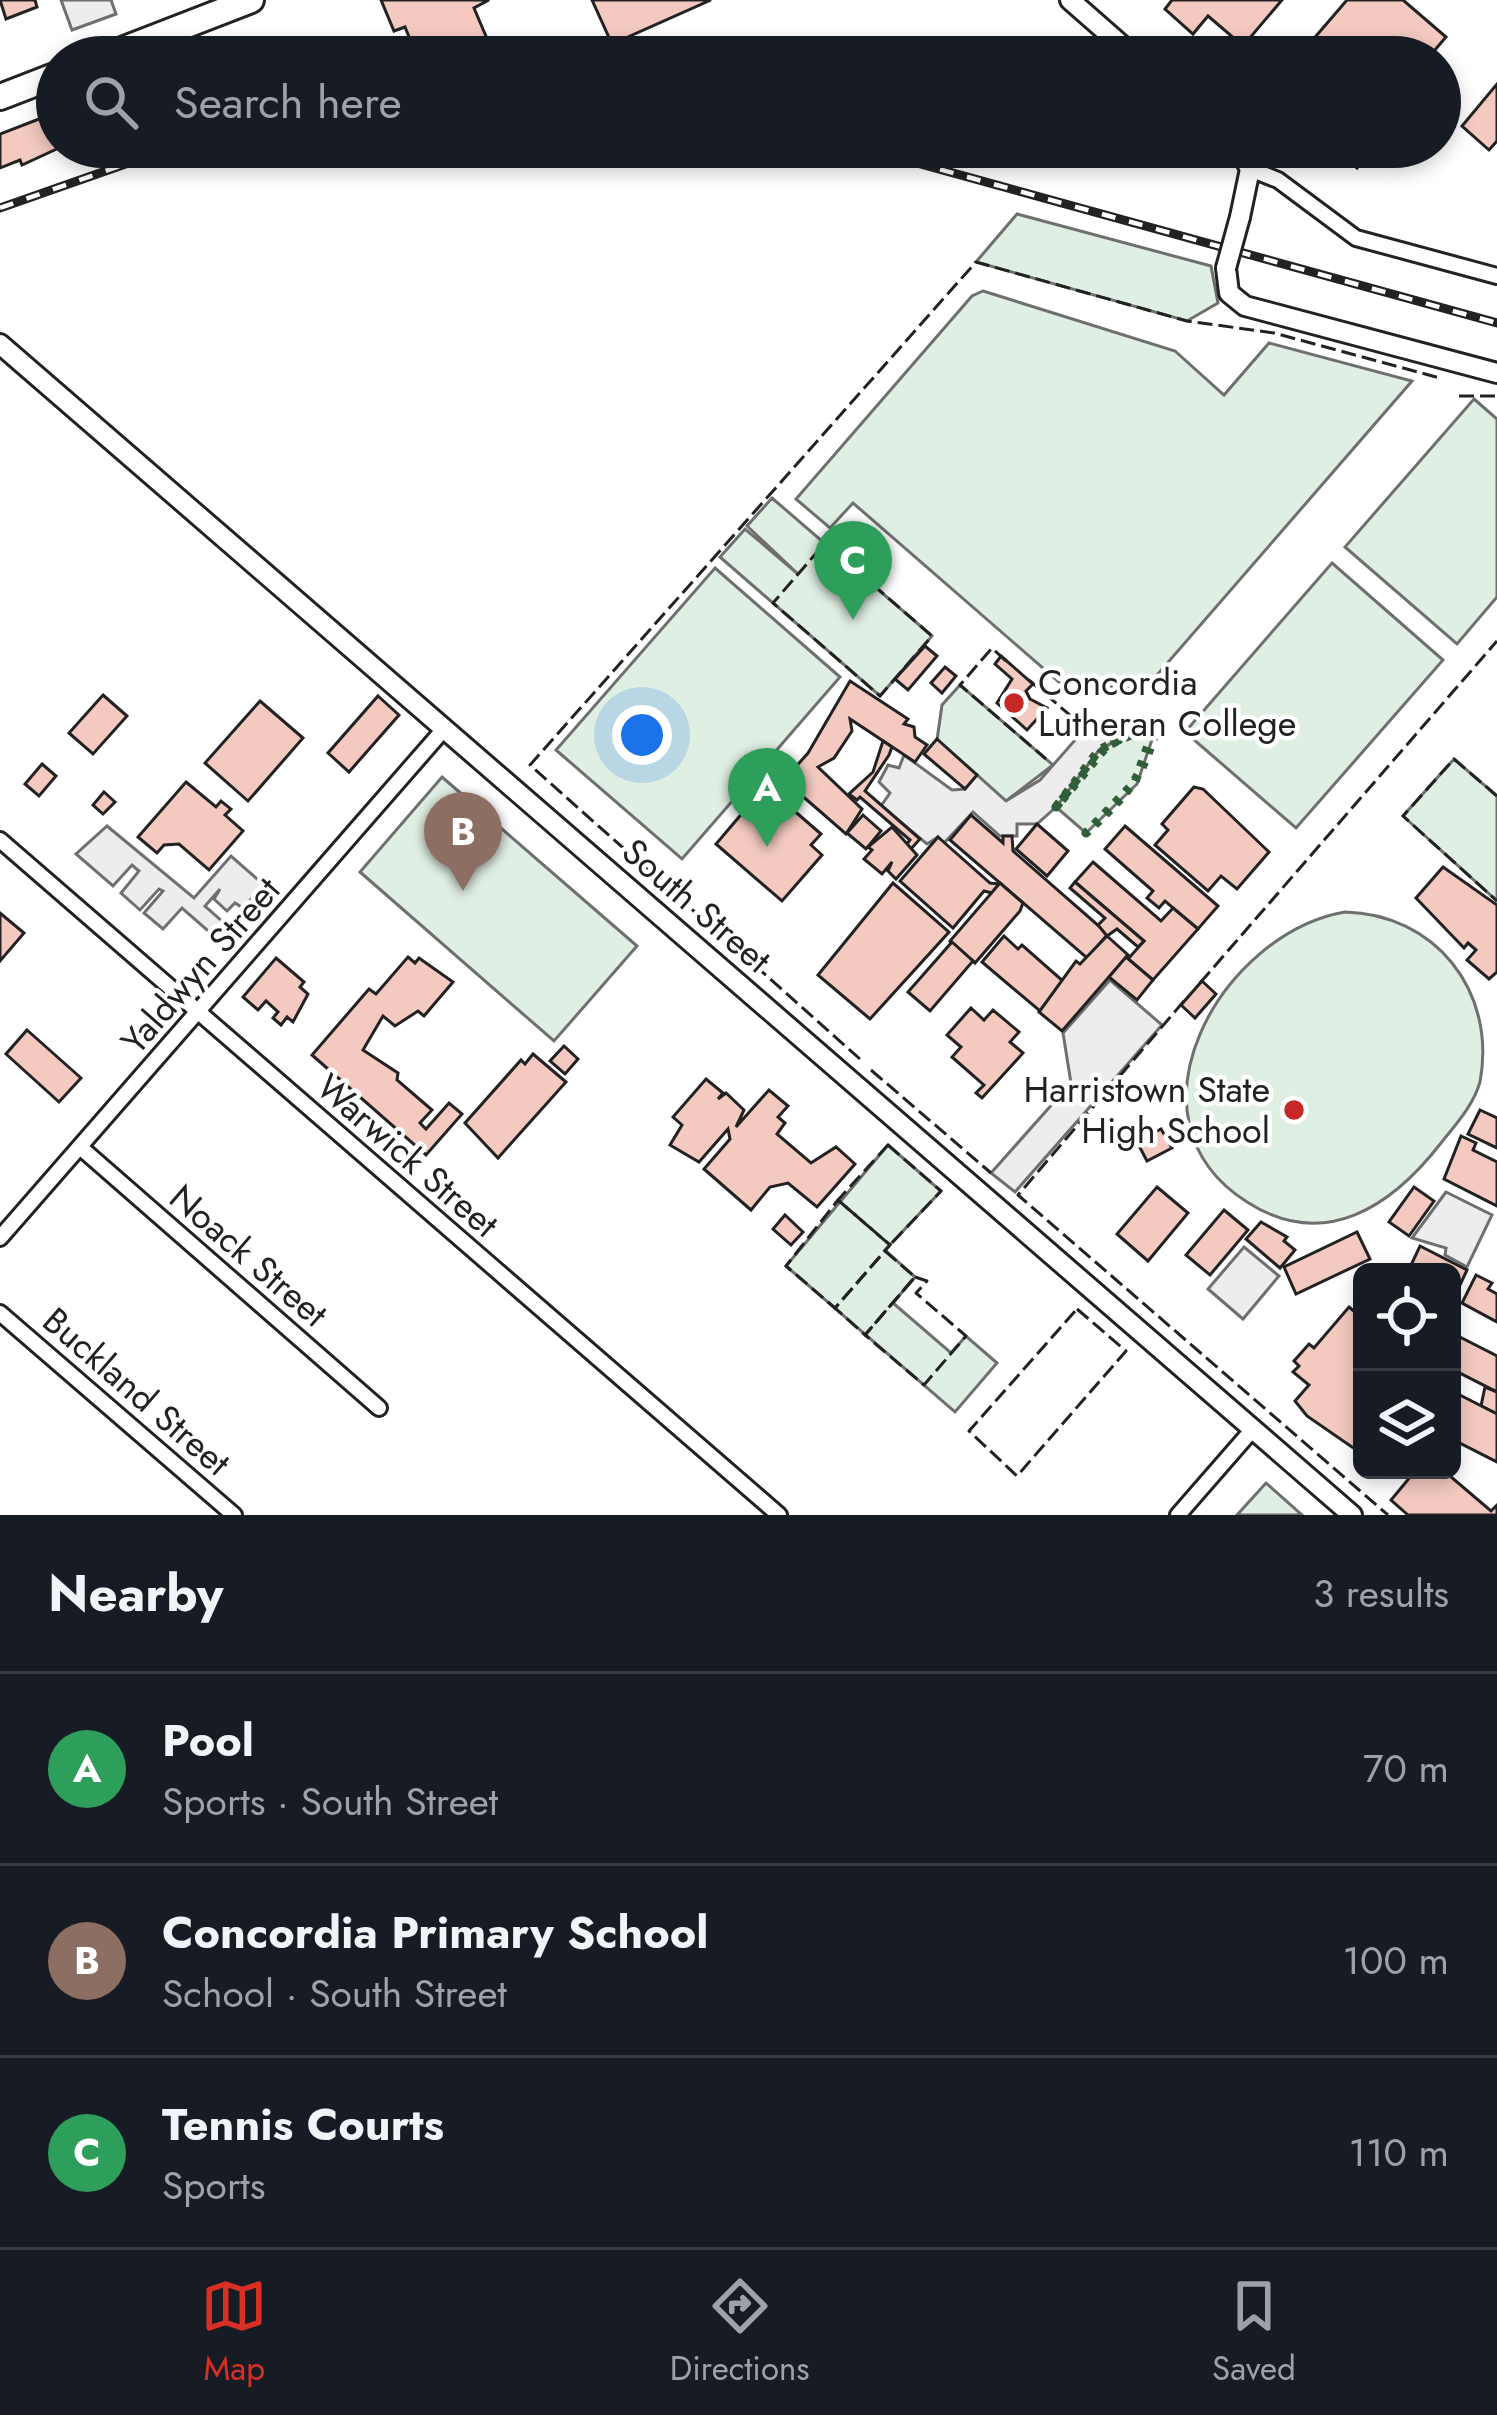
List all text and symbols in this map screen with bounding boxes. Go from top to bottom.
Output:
search box [36,36,1461,168]
icon: search [78,69,144,135]
text: Search here [174,70,402,135]
pin: C [814,521,892,620]
place label: Concordia Lutheran College [1038,656,1296,749]
marker: Concordia Lutheran College [1001,690,1027,716]
your location [612,705,672,765]
pin: A [728,748,806,847]
pin: B [424,792,502,891]
street label: South Street [611,826,783,985]
street label: Yaldwyn Street [108,865,292,1065]
street label: Warwick Street [306,1061,511,1249]
place label: Harristown State High School [1024,1063,1270,1156]
marker: Harristown State High School [1281,1097,1307,1123]
street label: Noack Street [158,1172,340,1339]
map controls [1353,1263,1461,1479]
button: locate [1353,1263,1461,1371]
street label: Buckland Street [32,1295,243,1488]
button: layers [1353,1371,1461,1479]
text: Nearby [48,1556,223,1630]
text: 3 results [1313,1565,1449,1622]
text: Pool [162,1708,254,1773]
text: A [73,1740,101,1797]
text: 70 m [1363,1740,1449,1797]
text: Sports · South Street [162,1773,498,1830]
text: Concordia Primary School [162,1900,708,1965]
text: B [74,1932,100,1989]
text: 100 m [1343,1932,1449,1989]
text: School · South Street [162,1965,507,2022]
text: Tennis Courts [162,2092,444,2157]
text: C [73,2124,101,2181]
text: 110 m [1348,2124,1449,2181]
text: Sports [162,2157,265,2214]
tab: Map [201,2273,267,2392]
tab: Directions [670,2273,810,2392]
tab: Saved [1212,2273,1296,2392]

